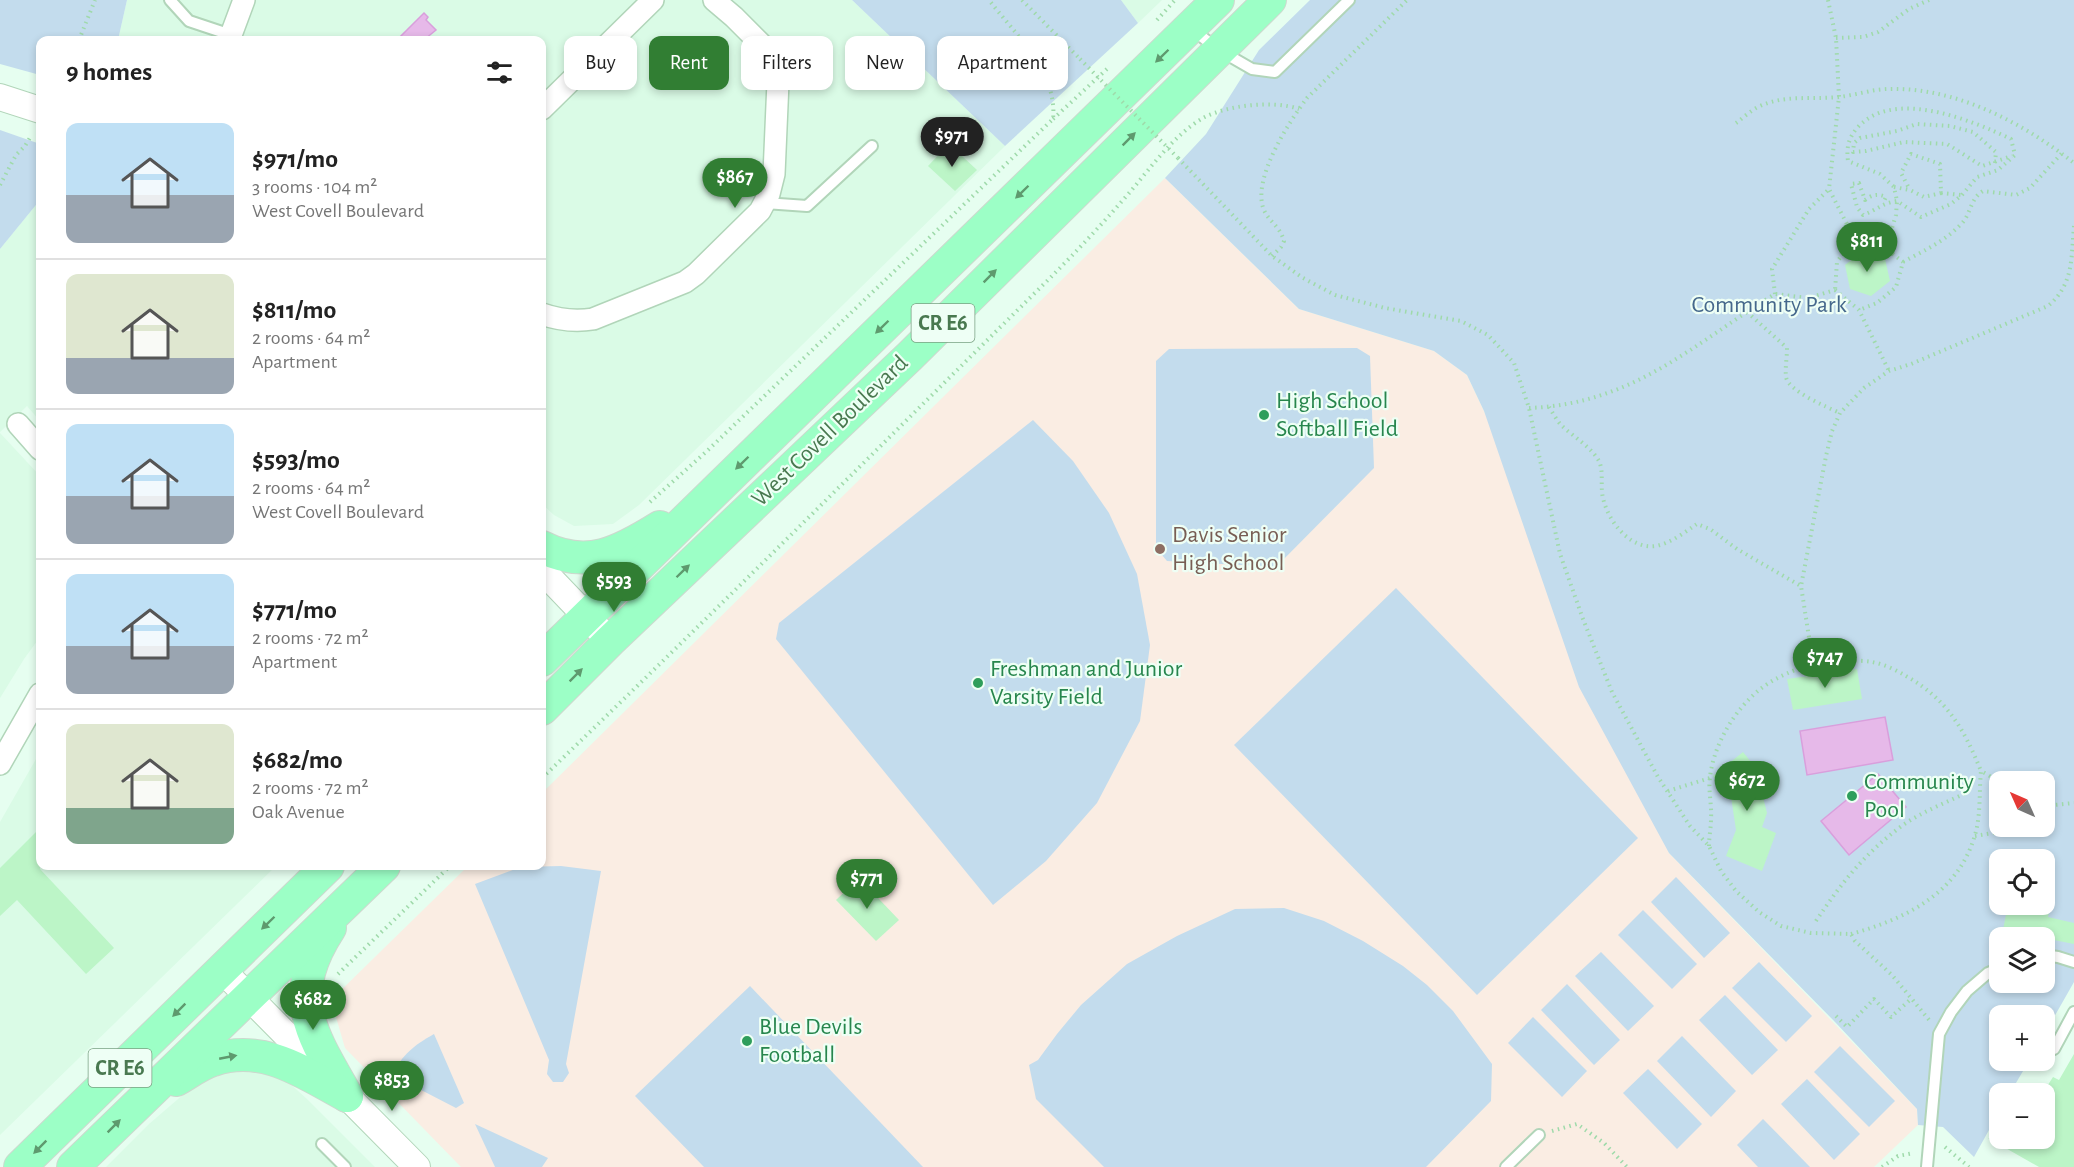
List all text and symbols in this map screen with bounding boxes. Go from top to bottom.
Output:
chip: Buy [564,36,637,90]
chip: Rent [649,36,729,90]
chip: Filters [741,36,833,90]
chip: New [845,36,925,90]
chip: Apartment [937,36,1068,90]
one-way arrow [1155,48,1169,62]
icon: filters [483,56,516,89]
text: 9 homes [66,59,152,85]
pin: $971 [916,117,988,168]
text: $971 [935,126,969,146]
one-way arrow [1121,132,1136,146]
text: $971/mo [252,146,338,172]
icon: home [114,147,186,219]
pin: $867 [699,158,771,209]
text: $867 [716,167,754,187]
text: 3 rooms · 104 m² [252,177,377,197]
one-way arrow [1015,184,1029,198]
text: West Covell Boulevard [252,201,424,221]
pin: $811 [1831,222,1903,273]
text: $811 [1850,231,1884,251]
one-way arrow [983,270,997,284]
park label: Community Park [1691,293,1847,317]
text: $811/mo [252,297,336,323]
icon: home [114,298,186,370]
road number: CR E6 [912,304,974,342]
one-way arrow [875,320,889,334]
text: 2 rooms · 64 m² [252,328,370,348]
street label: West Covell Boulevard [747,351,913,511]
text: Apartment [252,352,337,372]
place label: High School Softball Field [1276,389,1398,441]
marker: High School Softball Field [1257,408,1271,422]
text: $593/mo [252,447,340,473]
icon: home [114,448,186,520]
one-way arrow [736,456,750,470]
text: 2 rooms · 64 m² [252,478,370,498]
text: West Covell Boulevard [252,502,424,522]
place label: Davis Senior High School [1172,523,1287,575]
marker: Davis Senior High School [1153,542,1167,556]
pin: $593 [578,562,650,613]
one-way arrow [676,565,690,579]
text: $593 [596,571,632,591]
text: $771/mo [252,597,337,623]
icon: home [114,598,186,670]
text: 2 rooms · 72 m² [252,628,369,648]
pin: $747 [1789,638,1861,689]
text: $747 [1807,647,1843,667]
text: Apartment [252,652,337,672]
place label: Freshman and Junior Varsity Field [990,657,1182,709]
one-way arrow [568,668,582,682]
marker: Freshman and Junior Varsity Field [971,676,985,690]
text: $682/mo [252,747,343,773]
icon: home [114,748,186,820]
pin: $672 [1711,761,1783,812]
text: $672 [1729,770,1765,790]
place label: Community Pool [1864,770,1974,822]
north arrow [1989,771,2055,837]
map controls [1989,771,2055,1149]
text: 2 rooms · 72 m² [252,778,369,798]
marker: Community Pool [1845,789,1859,803]
text: Oak Avenue [252,802,345,822]
button: locate [1989,849,2055,915]
pin: $771 [831,859,903,910]
text: $771 [850,868,884,888]
one-way arrow [261,916,276,930]
button: layers [1989,927,2055,993]
pin: $682 [277,980,349,1031]
text: $682 [294,989,332,1009]
one-way arrow [172,1003,187,1017]
button: + [1989,1005,2055,1071]
place label: Blue Devils Football [759,1015,862,1067]
marker: Blue Devils Football [740,1034,754,1048]
road number: CR E6 [88,1049,152,1087]
one-way arrow [219,1052,238,1061]
pin: $853 [356,1061,428,1112]
text: $853 [374,1070,410,1090]
button: − [1989,1083,2055,1149]
one-way arrow [107,1119,122,1133]
one-way arrow [33,1140,48,1154]

